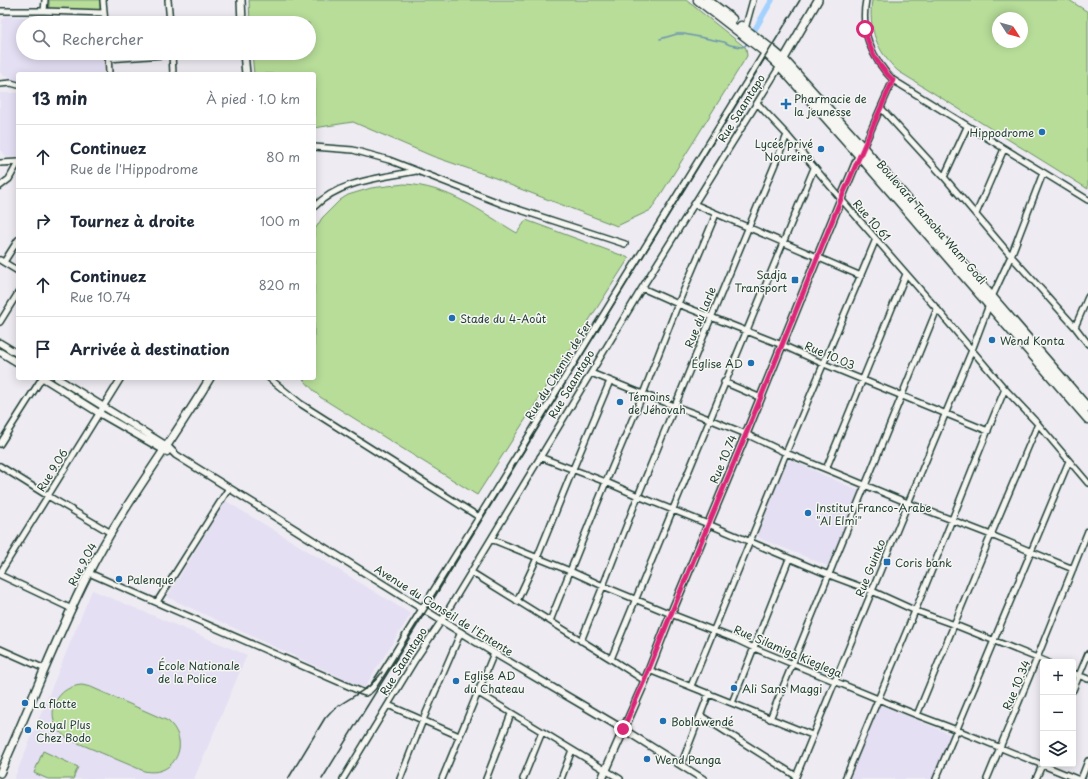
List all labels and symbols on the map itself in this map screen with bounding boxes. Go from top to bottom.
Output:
north arrow [992,12,1028,48]
route start [856,20,874,38]
street label: Rue Saamtapo [713,71,769,145]
place label: Pharmacie de la jeunesse [794,90,867,120]
marker: Pharmacie de la jeunesse [781,99,791,109]
place label: Hippodrome [970,124,1034,141]
marker: Hippodrome [1037,127,1047,137]
place label: Lycée privé Noureine [755,135,813,165]
marker: Lycée privé Noureine [816,144,826,154]
street label: Boulevard Tansoba Wam-Godi [873,156,991,288]
street label: Rue 10.61 [849,196,895,244]
place label: Sadja Transport [735,266,788,296]
marker: Sadja Transport [790,275,800,285]
street label: Rue du Larle [680,284,720,350]
place label: Stade du 4-Août [460,310,547,327]
marker: Stade du 4-Août [447,313,457,323]
street label: Rue du Chemin de Fer [521,317,595,423]
place label: Wend Konta [1000,332,1065,349]
marker: Wend Konta [987,335,997,345]
street label: Rue 10.03 [802,337,858,373]
street label: Rue Saamtapo [544,346,598,422]
place label: Église AD [692,355,743,372]
marker: Église AD [746,358,756,368]
place label: Témoins de Jéhovah [628,388,686,418]
marker: Témoins de Jéhovah [615,397,625,407]
street label: Rue 10.74 [705,432,741,486]
street label: Rue 9.06 [32,445,72,495]
place label: Institut Franco-Arabe "Al Elmi" [816,499,932,529]
marker: Institut Franco-Arabe "Al Elmi" [803,508,813,518]
street label: Rue Guinko [851,536,889,600]
street label: Rue 9.04 [63,539,101,589]
place label: Coris bank [895,554,952,571]
marker: Coris bank [882,557,892,567]
street label: Avenue du Conseil de l'Entente [371,560,517,660]
place label: Palenque [127,571,174,588]
marker: Palenque [114,574,124,584]
street label: Rue Silamiga Kieglega [731,620,845,682]
street label: Rue Saamtapo [375,624,431,698]
place label: École Nationale de la Police [158,657,240,687]
street label: Rue 10.34 [998,657,1034,713]
marker: École Nationale de la Police [145,666,155,676]
place label: Eglise AD du Chateau [464,667,525,697]
marker: Eglise AD du Chateau [451,676,461,686]
place label: Ali Sans Maggi [742,680,822,697]
marker: Ali Sans Maggi [729,683,739,693]
place label: La flotte [33,695,77,712]
marker: La flotte [20,698,30,708]
place label: Boblawendé [671,713,734,730]
place label: Royal Plus Chez Bodo [36,716,91,746]
marker: Boblawendé [658,716,668,726]
route end [614,720,632,738]
marker: Royal Plus Chez Bodo [23,725,33,735]
place label: Wend Panga [655,751,721,768]
marker: Wend Panga [642,754,652,764]

